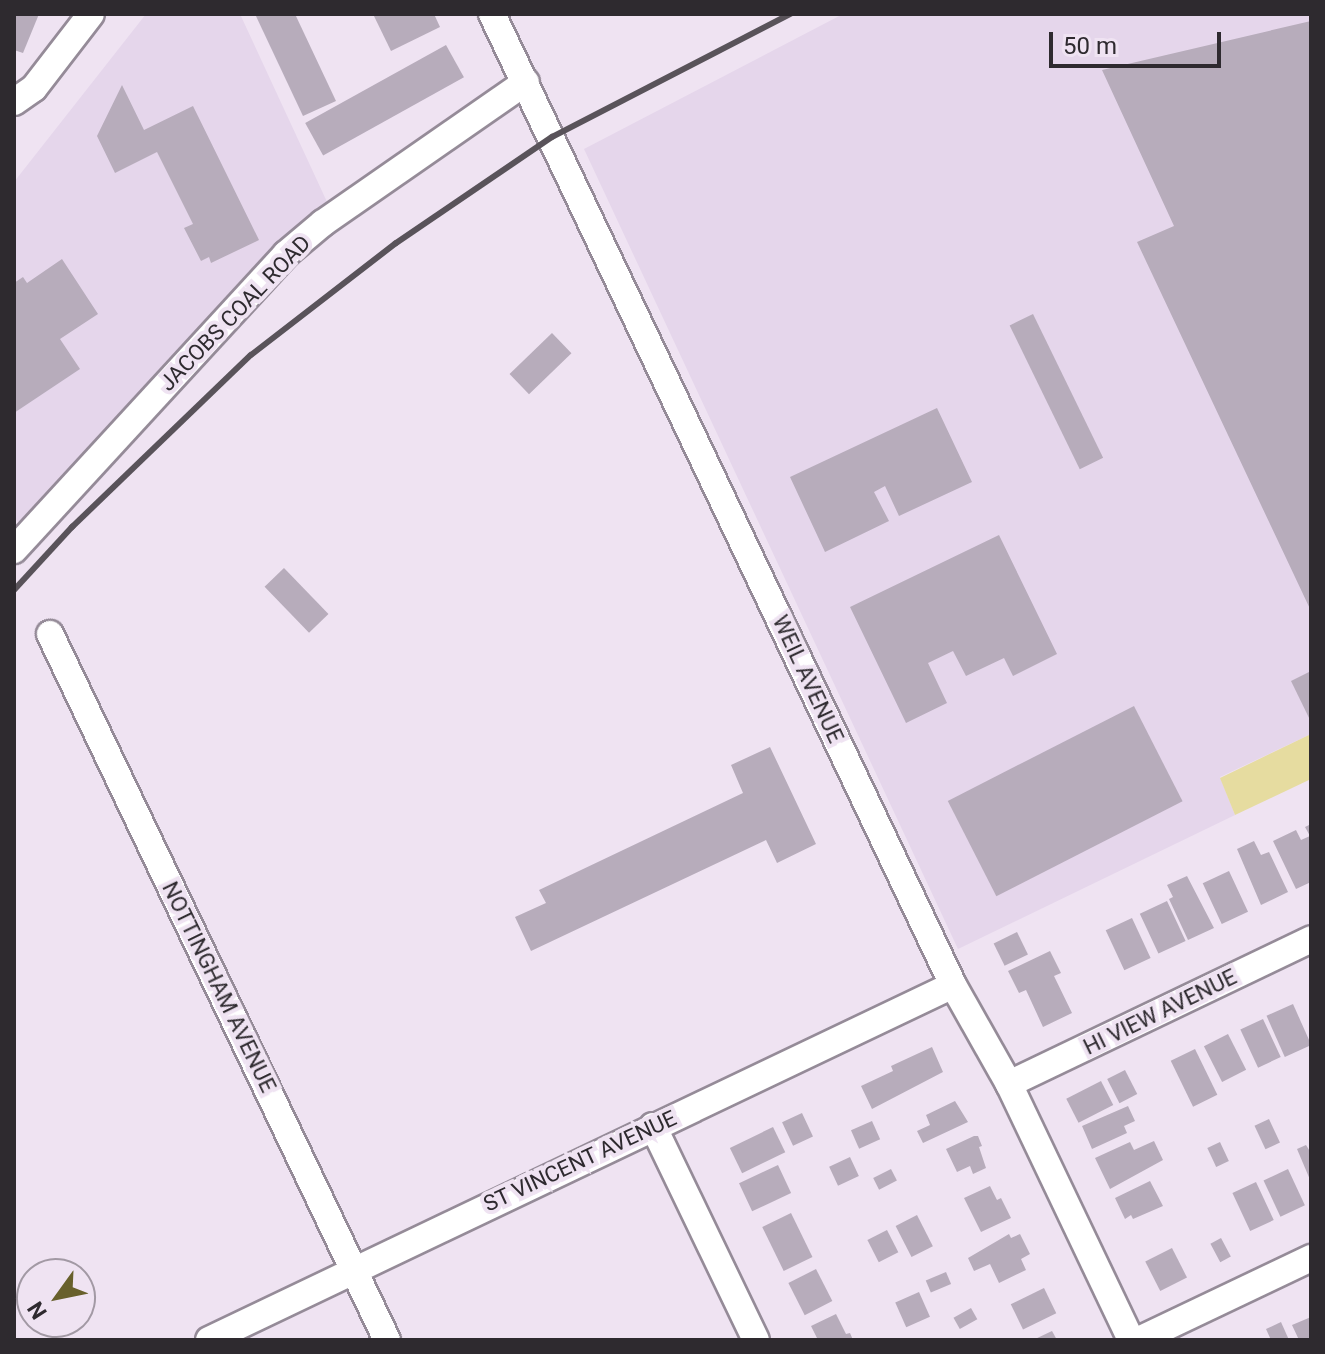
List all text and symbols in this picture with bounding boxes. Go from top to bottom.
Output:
scale bar [1053,16,1225,66]
text: 50 m [1063,32,1117,60]
street label: JACOBS COAL ROAD [154,230,316,396]
street label: WEIL AVENUE [767,611,849,747]
street label: NOTTINGHAM AVENUE [157,877,281,1097]
street label: HI VIEW AVENUE [1079,964,1241,1060]
street label: ST VINCENT AVENUE [479,1105,681,1217]
north arrow [16,1258,96,1338]
text: N [22,1297,52,1324]

